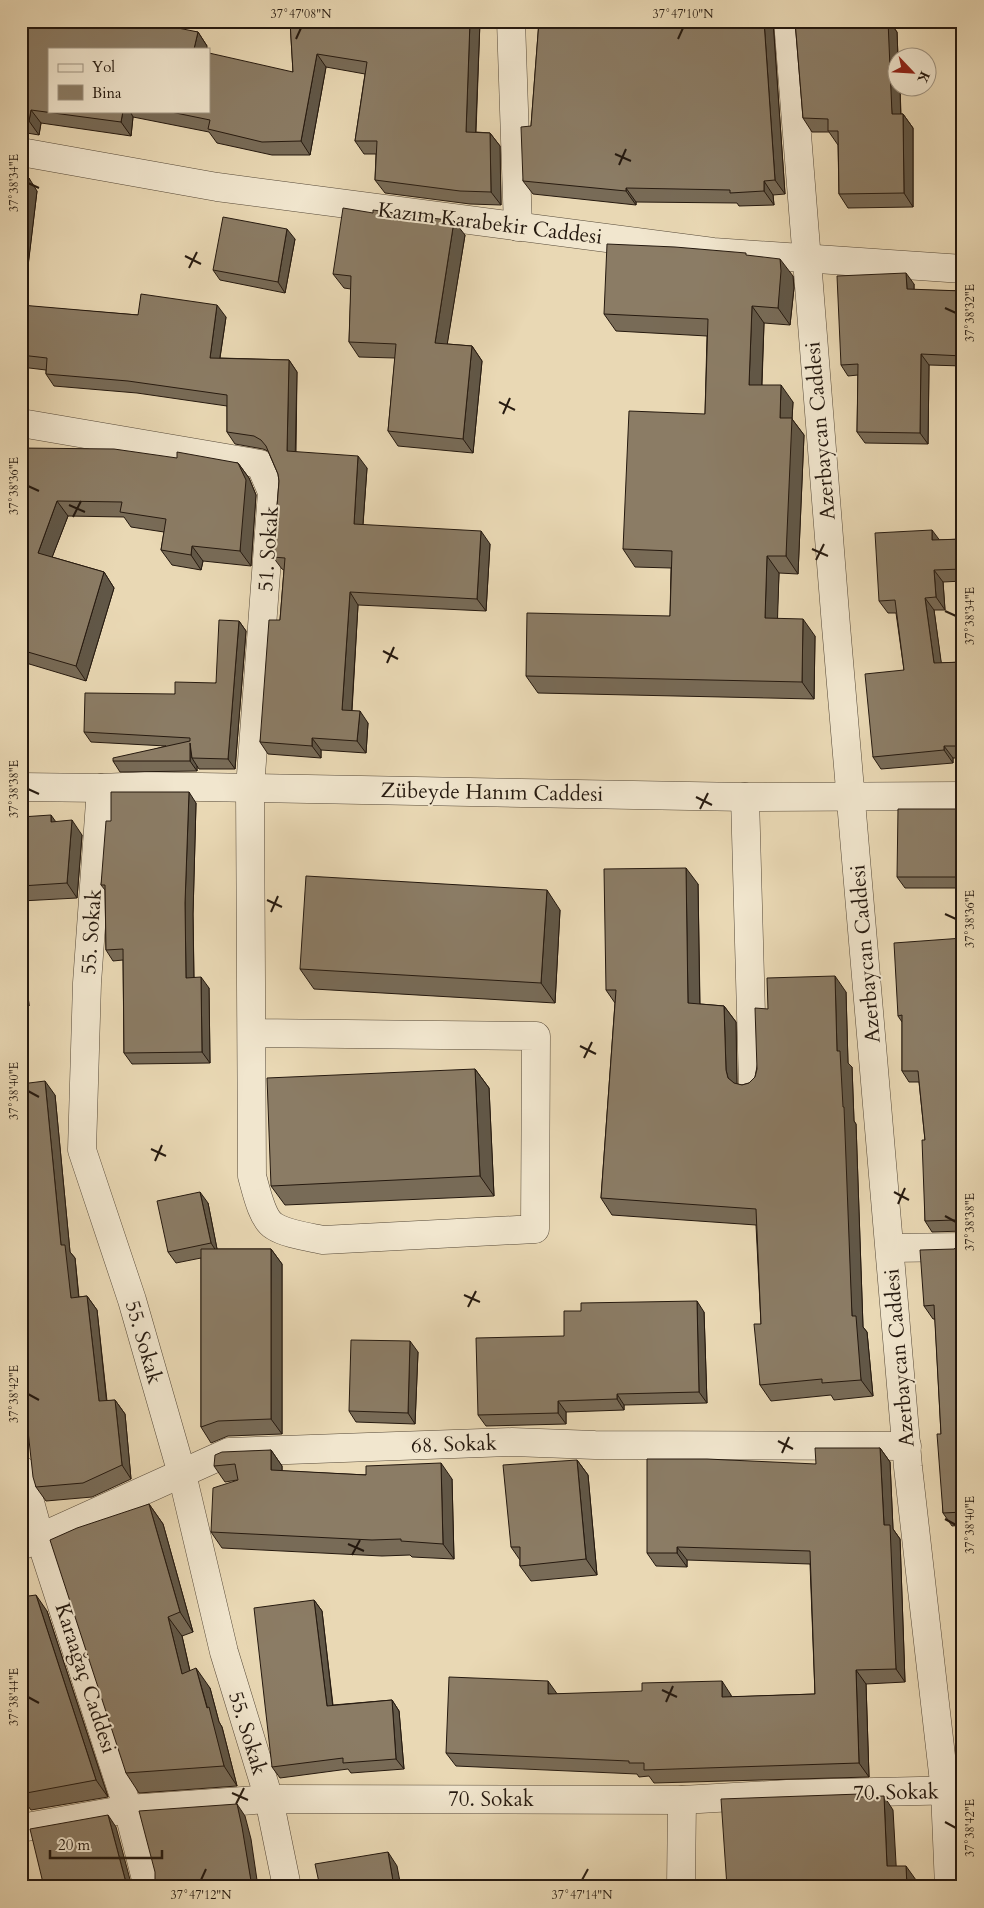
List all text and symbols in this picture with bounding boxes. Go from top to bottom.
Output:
text: 37°47'08"N [271,6,332,22]
text: 37°47'10"N [653,6,714,22]
legend [48,48,210,112]
north arrow [886,48,936,98]
text: Yol [92,57,115,77]
text: K [912,68,934,87]
text: Bina [92,83,122,103]
text: 37°38'34"E [6,154,22,212]
street label: Kazım Karabekir Caddesi [376,195,604,252]
text: 37°38'32"E [962,284,978,342]
street label: Azerbaycan Caddesi [798,340,843,521]
text: 37°38'36"E [6,457,22,515]
street label: 51. Sokak [251,504,286,593]
text: 37°38'34"E [962,587,978,645]
text: 37°38'38"E [6,760,22,818]
street label: Zübeyde Hanım Caddesi [380,776,604,809]
street label: Azerbaycan Caddesi [843,863,888,1044]
street label: 55. Sokak [74,887,109,976]
text: 37°38'36"E [962,890,978,948]
text: 37°38'40"E [6,1062,22,1120]
text: 37°38'38"E [962,1193,978,1251]
street label: Azerbaycan Caddesi [877,1267,922,1448]
street label: 55. Sokak [118,1297,170,1388]
text: 37°38'42"E [6,1365,22,1423]
street label: 68. Sokak [411,1428,498,1460]
text: 37°38'40"E [962,1496,978,1554]
street label: Karaağaç Caddesi [48,1599,124,1757]
text: 37°38'44"E [6,1668,22,1726]
street label: 55. Sokak [221,1688,274,1779]
street label: 70. Sokak [853,1777,940,1808]
street label: 70. Sokak [448,1785,535,1814]
text: 37°38'42"E [962,1799,978,1857]
scale bar [50,1828,162,1860]
text: 20 m [58,1835,90,1855]
text: 37°47'12"N [171,1887,232,1903]
text: 37°47'14"N [552,1887,613,1903]

